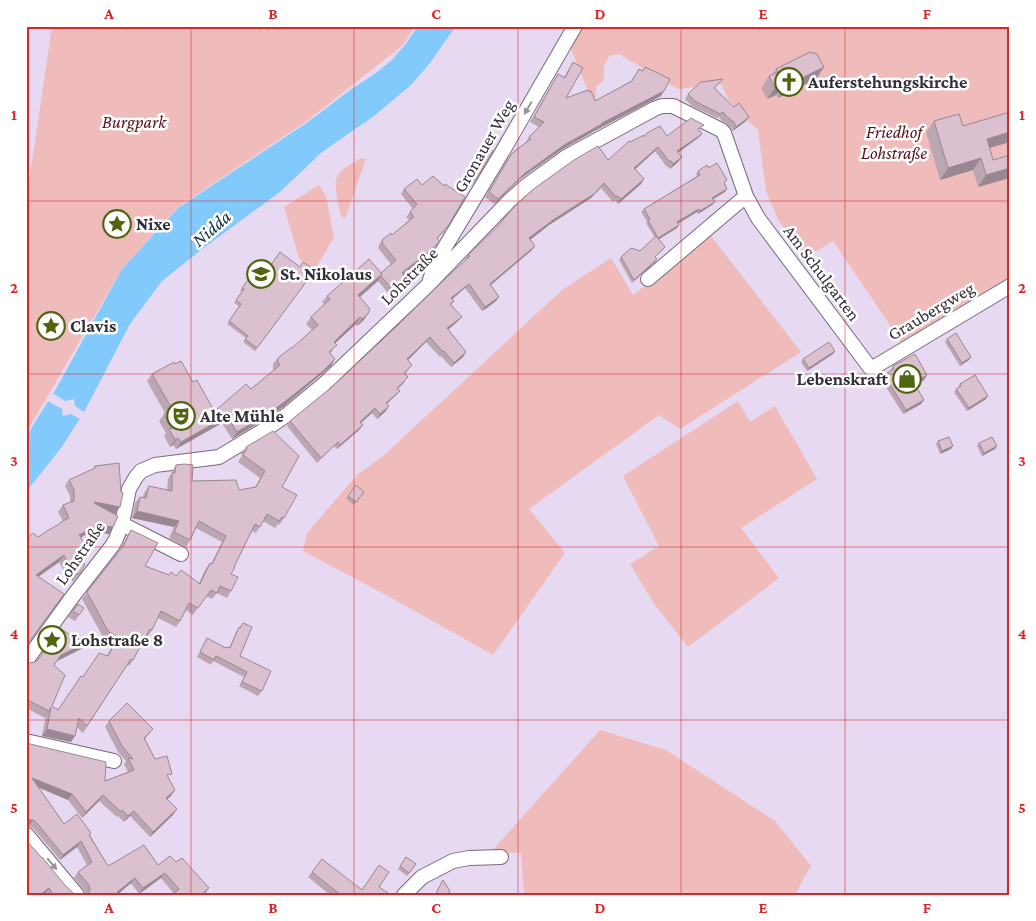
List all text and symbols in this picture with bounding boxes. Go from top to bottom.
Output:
text: A [103,5,114,22]
text: B [268,5,278,22]
text: C [431,5,441,22]
text: D [594,5,606,22]
text: E [758,5,768,22]
text: F [923,5,932,22]
church icon: Auferstehungskirche [774,67,804,97]
place label: Auferstehungskirche [807,72,967,92]
street label: Gronauer Weg [449,96,519,196]
one-way arrow [524,100,532,115]
text: 1 [11,106,17,123]
text: 1 [1019,106,1025,123]
park label: Burgpark [102,112,167,132]
park label: Friedhof Lohstraße [861,122,927,163]
water label: Nidda [188,206,235,251]
place icon: Nixe [102,209,132,239]
place label: Nixe [136,214,171,234]
street label: Am Schulgarten [780,221,865,325]
street label: Lohstraße [376,243,442,309]
school or university icon: St. Nikolaus [246,259,276,289]
place label: St. Nikolaus [280,264,372,284]
street label: Graubergweg [884,277,978,345]
text: 2 [10,279,18,296]
text: 2 [1018,279,1026,296]
place icon: Clavis [36,311,66,341]
place label: Clavis [70,316,116,336]
shop icon: Lebenskraft [892,364,922,394]
place label: Lebenskraft [797,369,889,389]
theatre icon: Alte Mühle [166,401,196,431]
place label: Alte Mühle [199,406,284,426]
text: 3 [10,452,18,469]
text: 3 [1018,452,1026,469]
street label: Lohstraße [51,517,109,589]
text: 4 [10,625,19,642]
place icon: Lohstraße 8 [37,625,67,655]
text: 4 [1018,625,1027,642]
place label: Lohstraße 8 [71,630,163,650]
text: 5 [10,799,18,816]
text: 5 [1018,799,1026,816]
one-way arrow [46,857,57,870]
text: A [103,899,114,916]
text: B [268,899,278,916]
text: C [431,899,441,916]
text: D [594,899,606,916]
text: E [758,899,768,916]
text: F [923,899,932,916]

